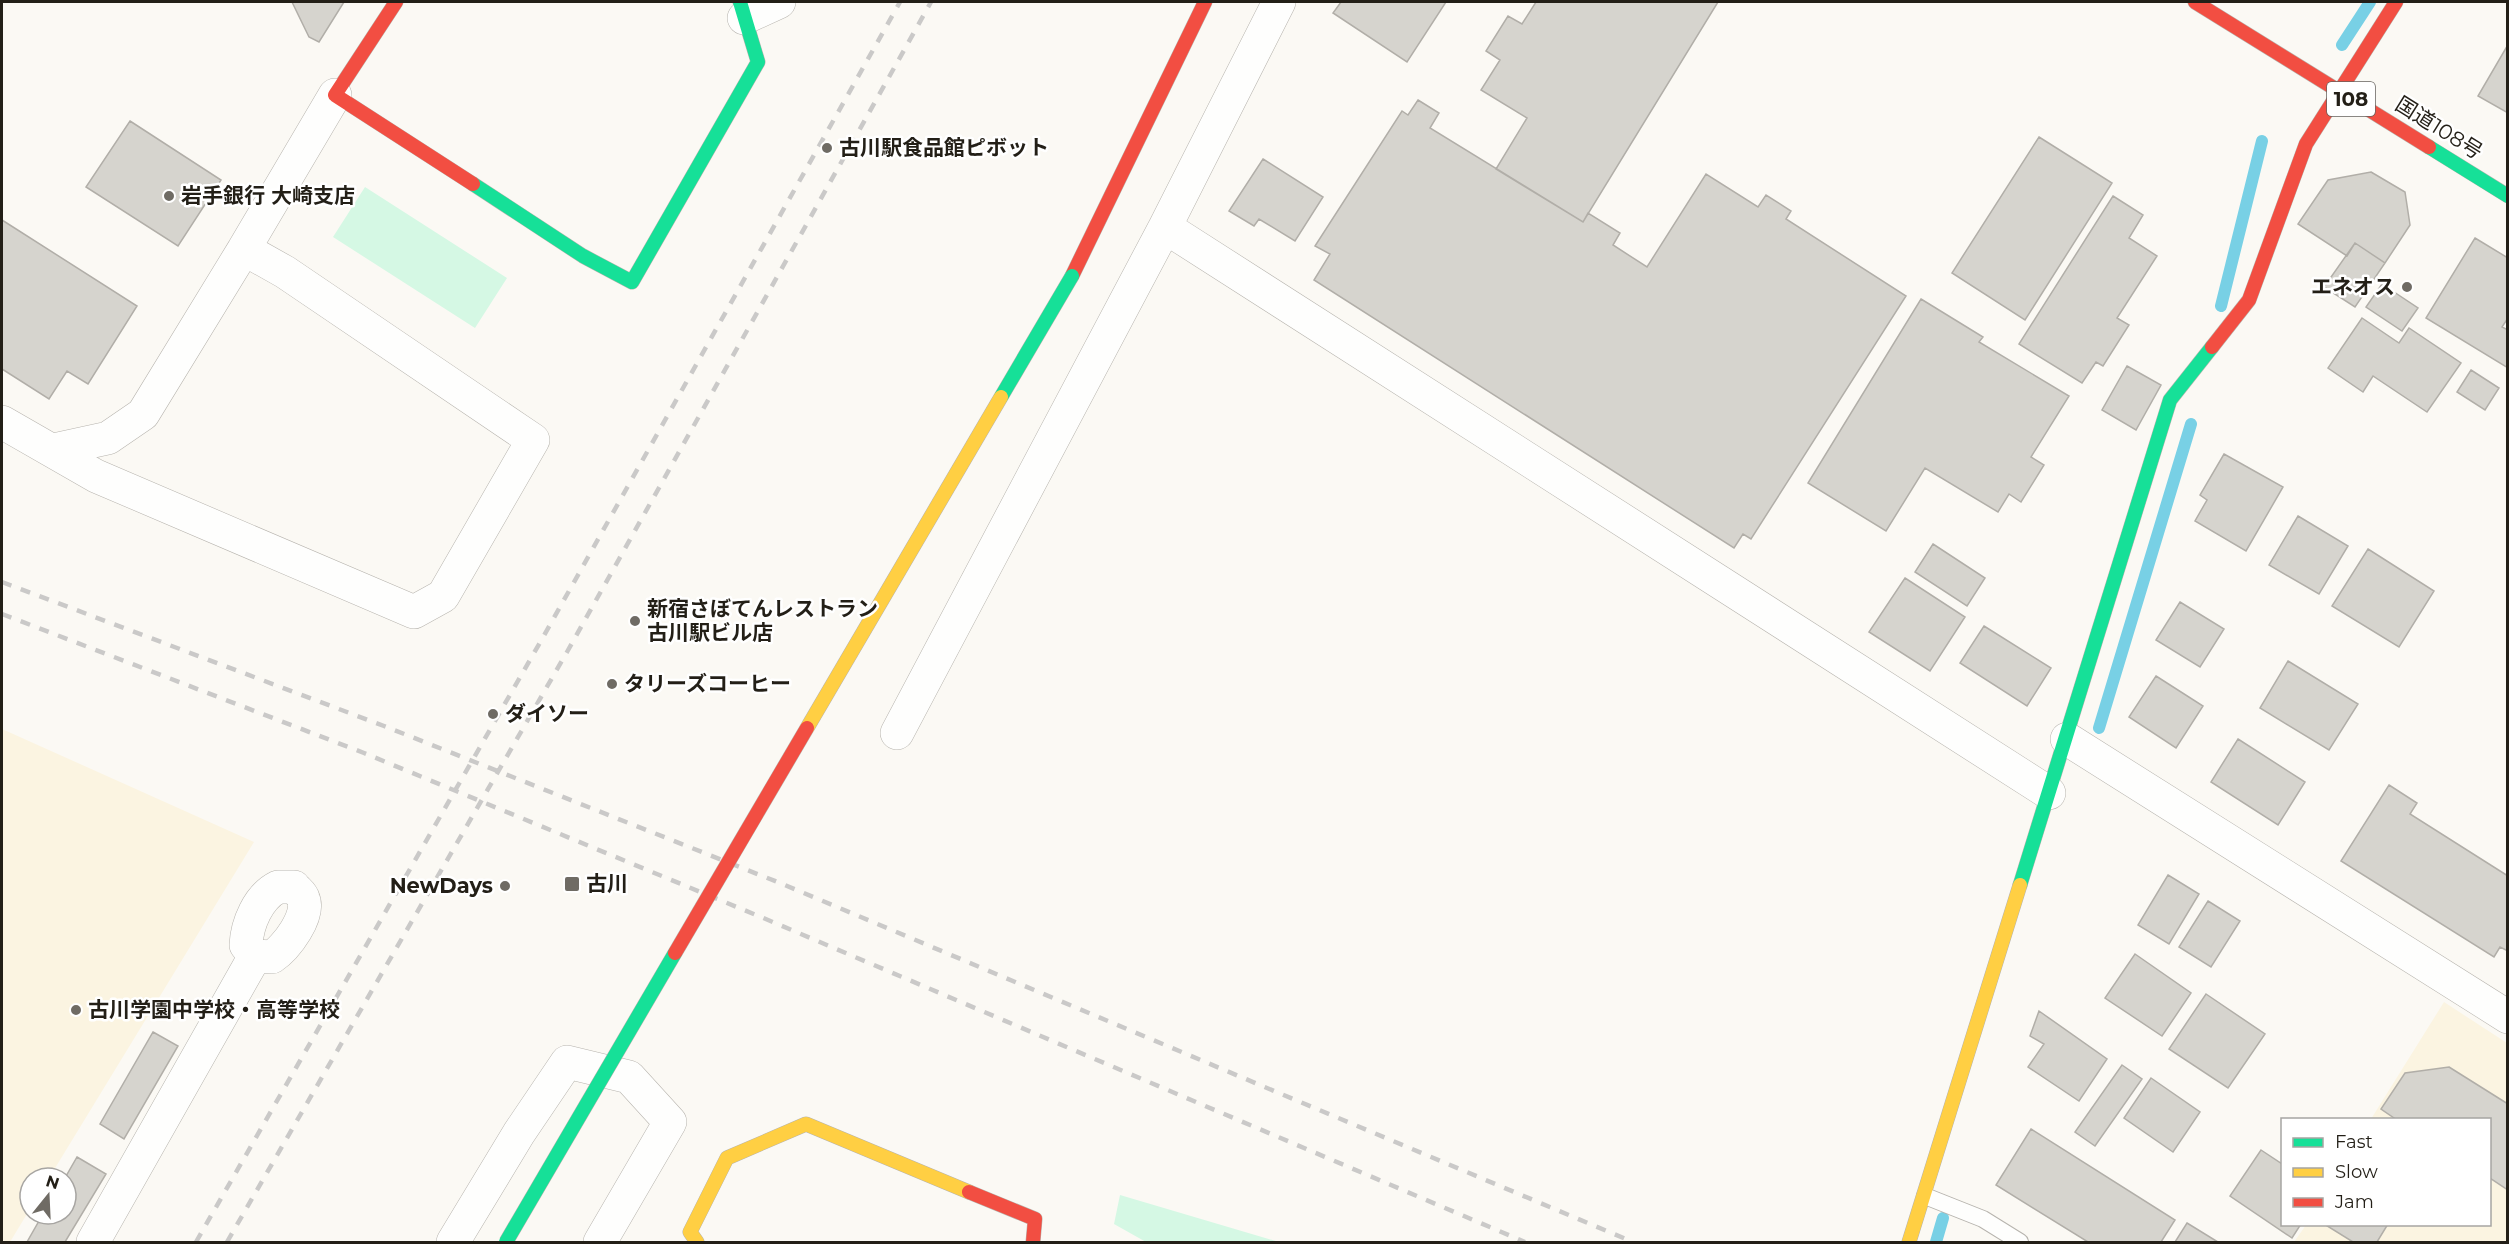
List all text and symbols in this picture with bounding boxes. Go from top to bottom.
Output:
road number: 108 [2327,82,2375,116]
street label: 国道108号 [2391,91,2487,164]
place label: 古川駅食品館ピボット [839,135,1049,160]
marker: 古川駅食品館ピボット [820,141,834,155]
place label: 岩手銀行 大崎支店 [181,183,355,208]
marker: 岩手銀行 大崎支店 [162,189,176,203]
place label: エネオス [2311,274,2395,299]
marker: エネオス [2400,280,2414,294]
place label: 新宿さぼてんレストラン 古川駅ビル店 [647,596,878,645]
marker: 新宿さぼてんレストラン 古川駅ビル店 [628,614,642,628]
place label: タリーズコーヒー [624,671,791,696]
marker: タリーズコーヒー [605,677,619,691]
place label: ダイソー [505,701,589,726]
marker: ダイソー [486,707,500,721]
place label: 古川 [586,871,628,896]
place label: NewDays [390,873,493,898]
marker: 古川 [563,875,581,893]
marker: NewDays [498,879,512,893]
place label: 古川学園中学校・高等学校 [88,997,340,1022]
marker: 古川学園中学校・高等学校 [69,1003,83,1017]
legend [2281,1118,2491,1226]
text: Fast [2335,1131,2373,1153]
text: Slow [2335,1161,2378,1183]
north arrow [18,1166,78,1226]
text: N [43,1171,62,1193]
text: Jam [2334,1191,2374,1213]

